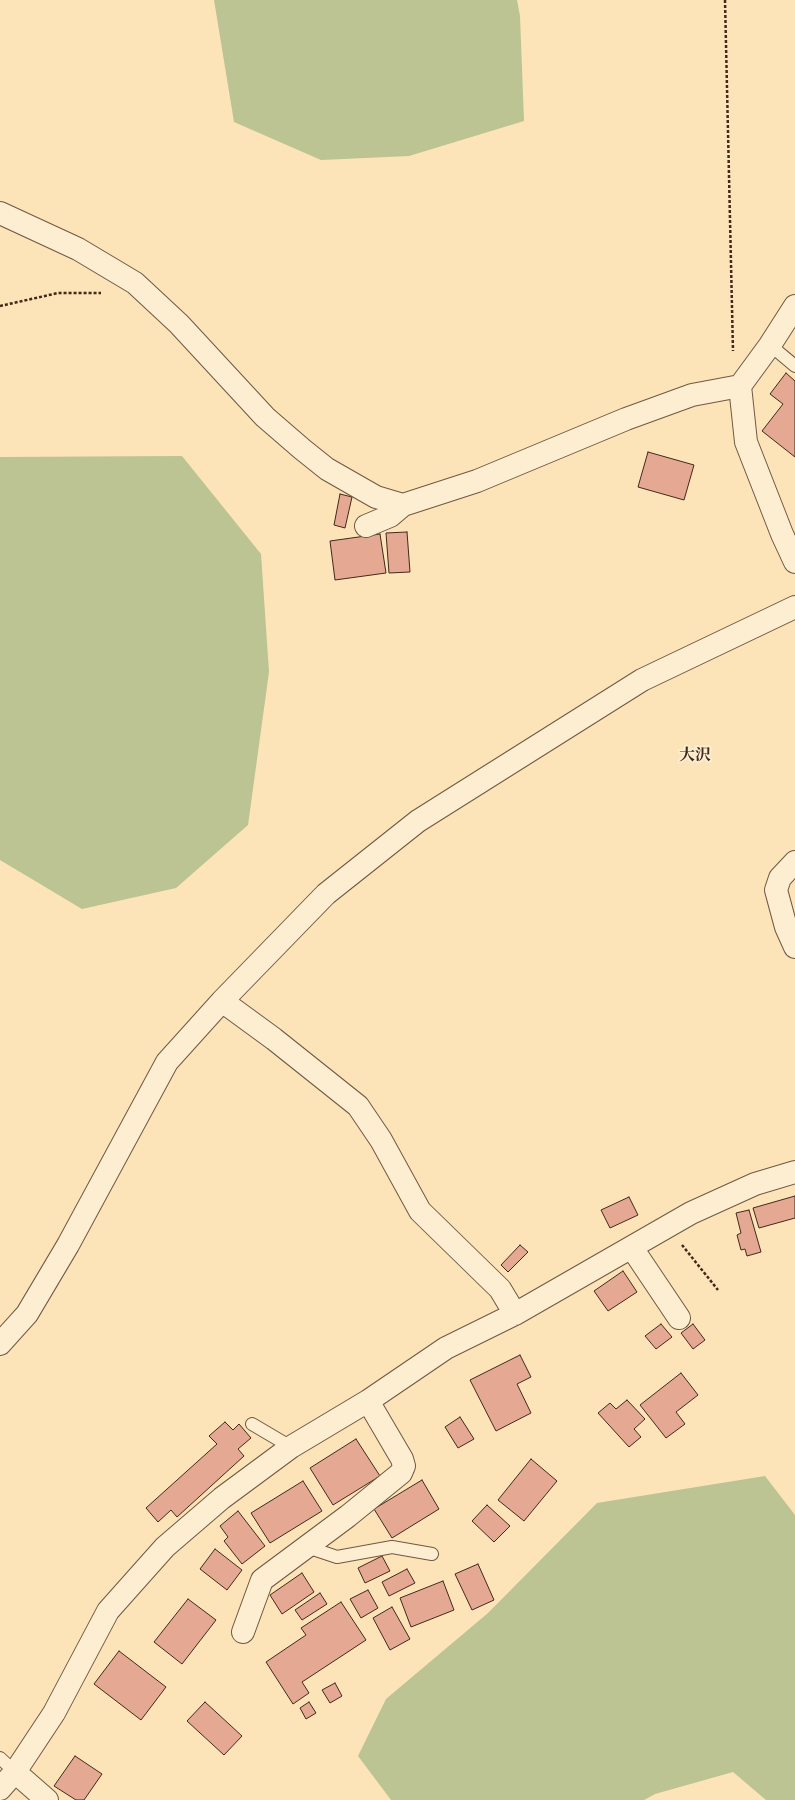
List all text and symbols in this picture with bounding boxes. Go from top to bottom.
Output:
district label: 大沢 [679,747,711,767]

